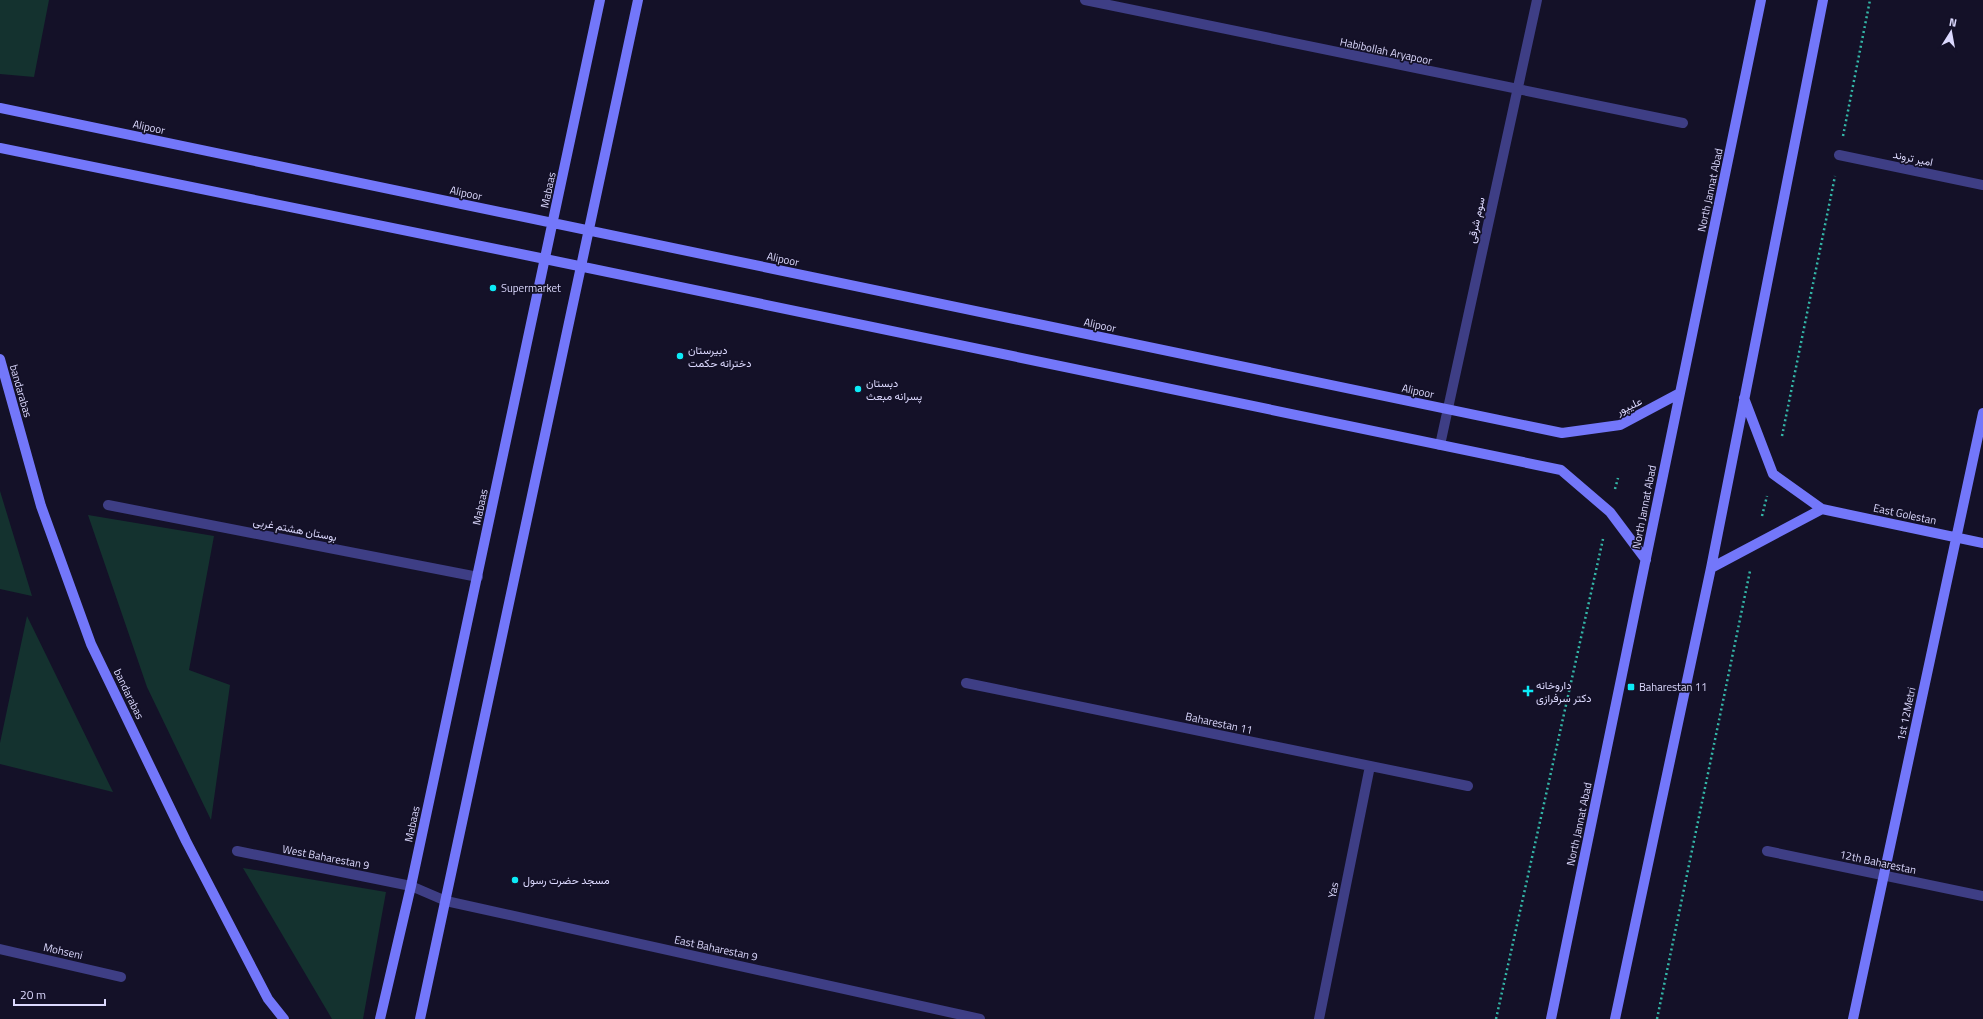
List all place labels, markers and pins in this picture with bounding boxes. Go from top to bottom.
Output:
place label: Supermarket [501,280,561,296]
marker: Supermarket [488,283,498,293]
place label: دبیرستان دخترانه حکمت [688,342,751,371]
marker: دبیرستان دخترانه حکمت [675,351,685,361]
place label: دبستان پسرانه مبعث [866,375,922,404]
marker: دبستان پسرانه مبعث [853,384,863,394]
place label: داروخانه دکتر سرفرازی [1536,677,1591,706]
place label: Baharestan 11 [1639,679,1707,695]
marker: Baharestan 11 [1626,682,1636,692]
marker: داروخانه دکتر سرفرازی [1523,686,1533,696]
place label: مسجد حضرت رسول [523,872,610,888]
marker: مسجد حضرت رسول [510,875,520,885]

